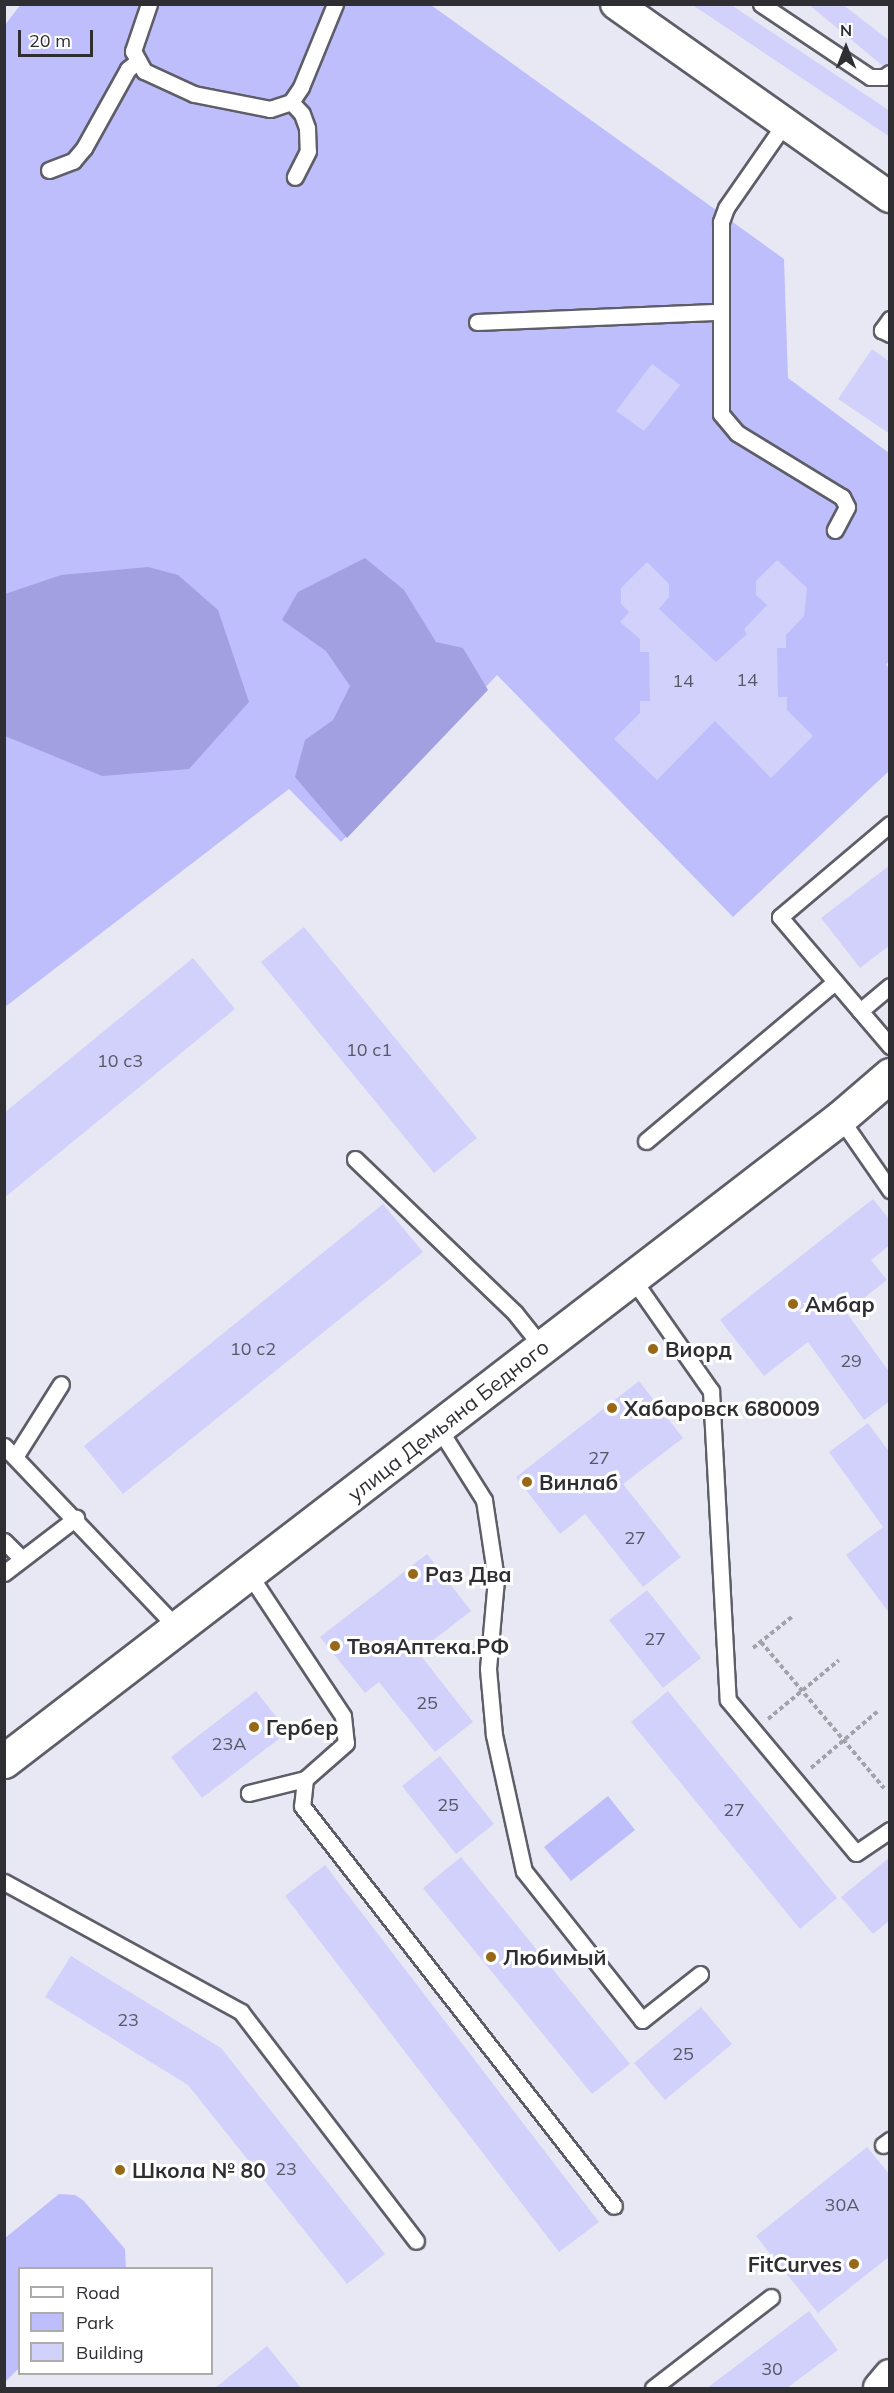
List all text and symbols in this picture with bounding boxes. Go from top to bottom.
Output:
scale bar [21,18,96,56]
north arrow [816,18,876,78]
text: N [840,20,852,40]
text: 20 m [29,29,71,52]
house number: 14 [736,669,758,691]
house number: 14 [672,670,694,692]
house number: 10 с1 [346,1039,392,1061]
house number: 10 с3 [97,1050,143,1072]
place label: Амбар [805,1291,875,1317]
marker: Амбар [786,1297,800,1311]
street label: улица Демьяна Бедного [342,1334,554,1506]
place label: Виорд [665,1336,732,1362]
house number: 10 с2 [230,1338,276,1360]
marker: Виорд [646,1342,660,1356]
house number: 29 [840,1350,862,1372]
place label: Хабаровск 680009 [624,1395,820,1421]
marker: Хабаровск 680009 [605,1401,619,1415]
house number: 27 [588,1447,610,1469]
place label: Винлаб [539,1469,618,1495]
marker: Винлаб [520,1475,534,1489]
house number: 27 [624,1527,646,1549]
place label: Раз Два [425,1561,512,1587]
marker: Раз Два [406,1567,420,1581]
house number: 27 [644,1628,666,1650]
place label: ТвояАптека.РФ [347,1633,509,1659]
marker: ТвояАптека.РФ [328,1639,342,1653]
house number: 25 [416,1692,438,1714]
place label: Гербер [266,1714,338,1740]
marker: Гербер [247,1720,261,1734]
house number: 23А [212,1733,246,1755]
house number: 25 [437,1794,459,1816]
house number: 27 [723,1799,745,1821]
place label: Любимый [503,1944,607,1970]
marker: Любимый [484,1950,498,1964]
house number: 23 [117,2009,139,2031]
house number: 25 [672,2043,694,2065]
place label: Школа № 80 [132,2157,266,2183]
house number: 23 [275,2158,297,2180]
marker: Школа № 80 [113,2163,127,2177]
house number: 30А [825,2194,859,2216]
place label: FitCurves [748,2251,842,2277]
marker: FitCurves [847,2257,861,2271]
legend [18,2267,213,2375]
text: Road [76,2281,120,2304]
text: Park [76,2311,114,2334]
text: Building [76,2341,144,2364]
house number: 30 [761,2358,783,2380]

